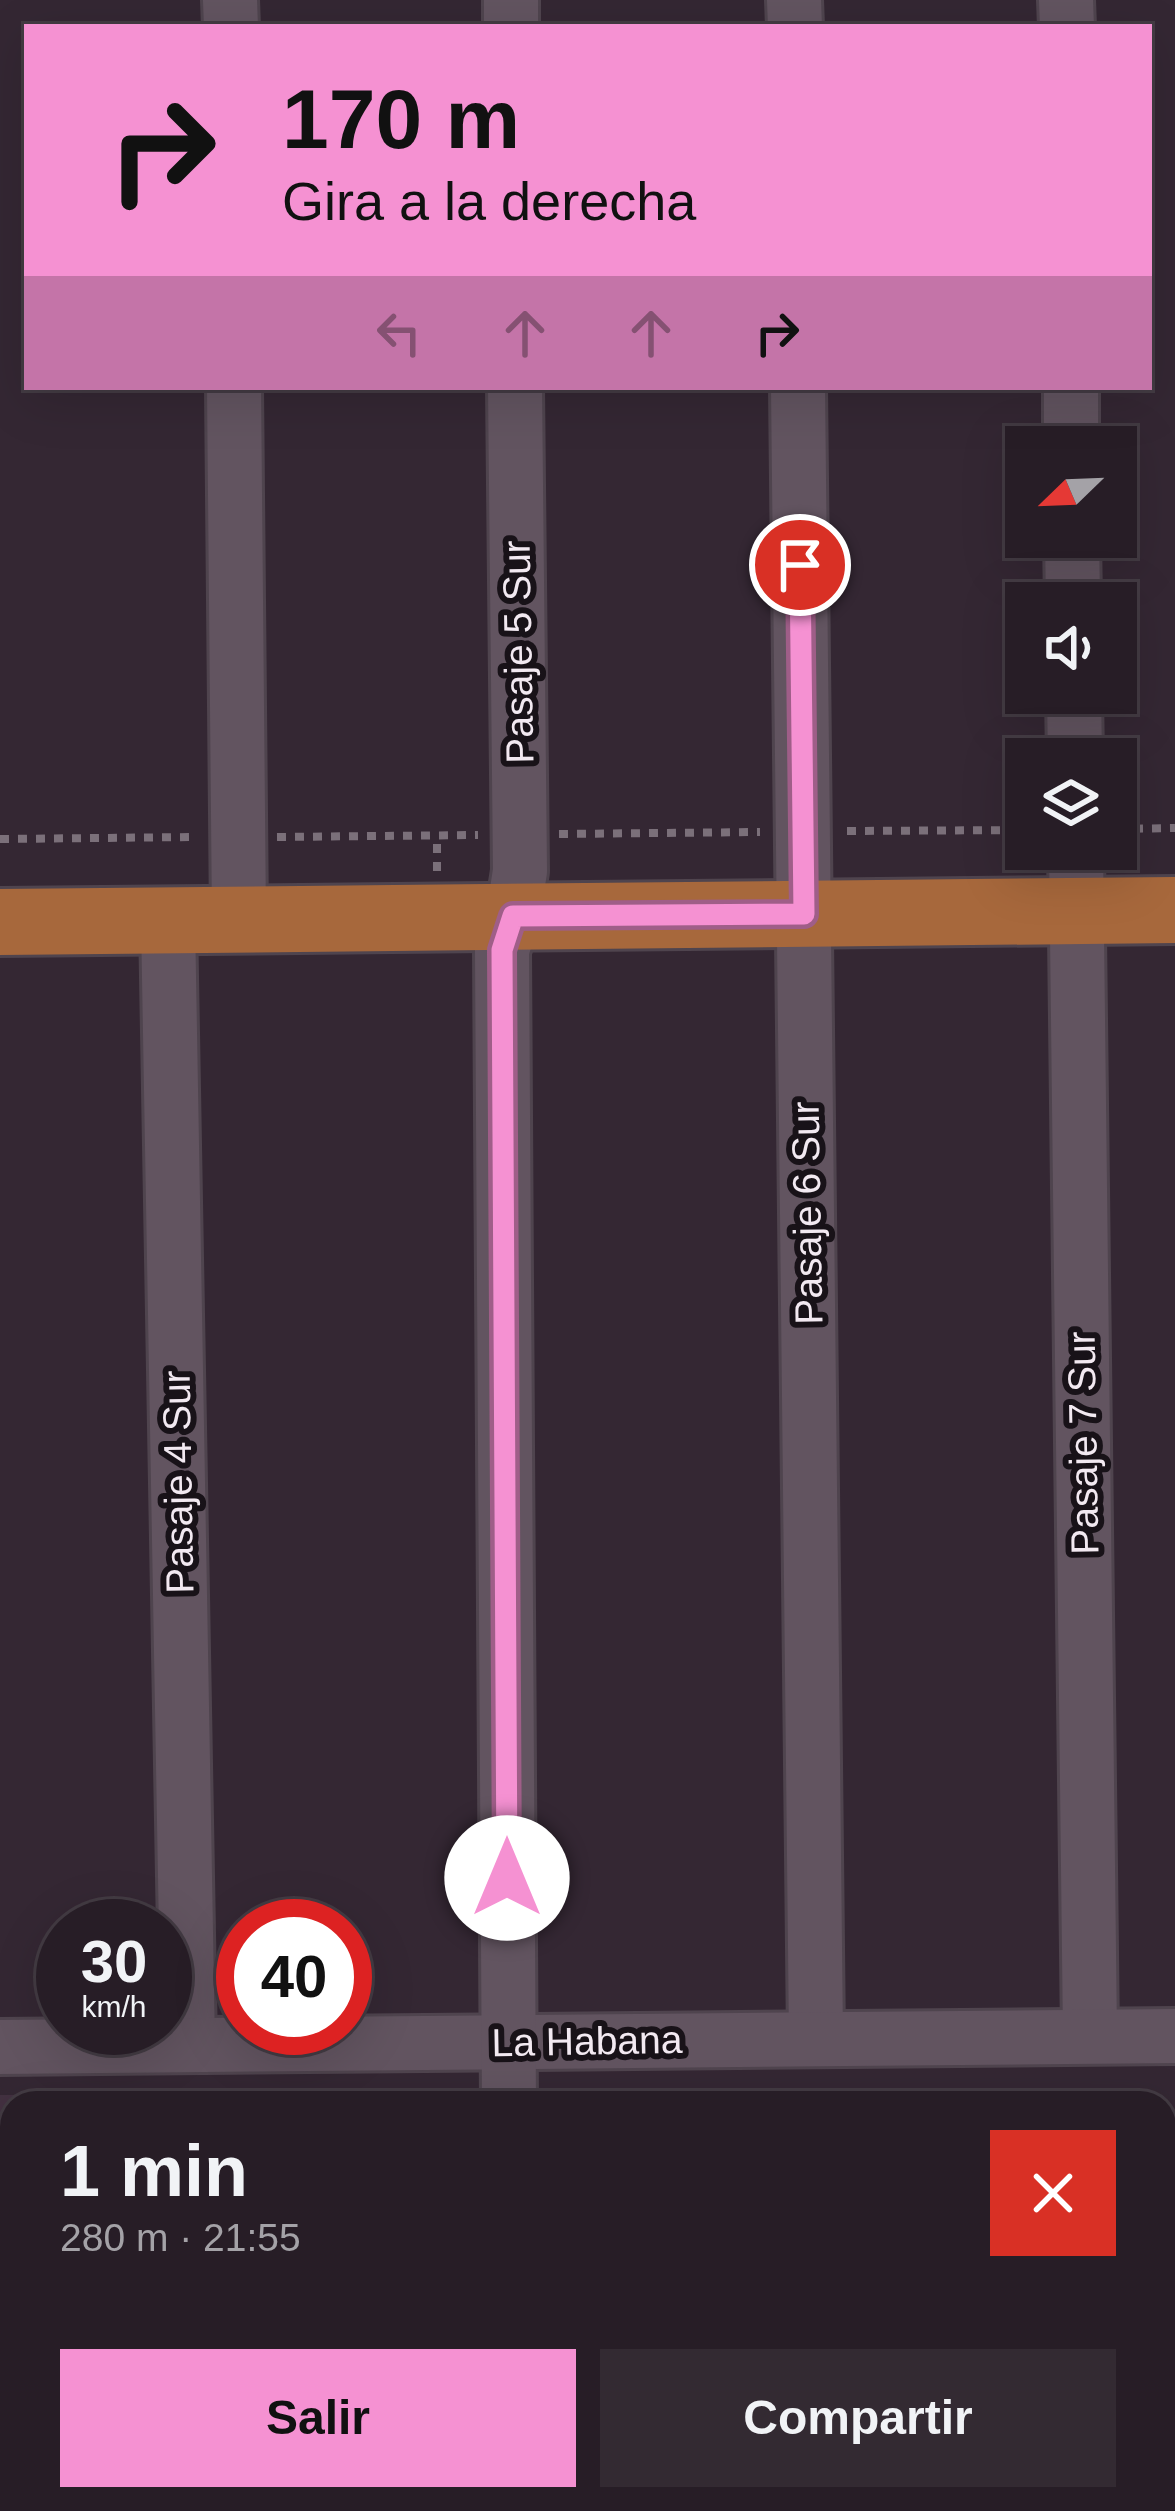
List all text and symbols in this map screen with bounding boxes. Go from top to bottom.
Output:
icon: right [84,72,240,228]
text: 170 m [282,72,520,166]
text: Gira a la derecha [282,171,696,231]
icon: left [366,300,432,366]
icon: ahead [492,300,558,366]
icon: ahead [618,300,684,366]
icon: right [744,300,810,366]
north arrow [1005,426,1137,558]
map controls [1005,426,1137,870]
pin [749,514,851,616]
icon: arrive [767,532,833,598]
street label: Pasaje 5 Sur [495,540,541,764]
button: sound [1005,582,1137,714]
button: layers [1005,738,1137,870]
street label: Pasaje 6 Sur [784,1101,830,1325]
street label: Pasaje 7 Sur [1060,1331,1106,1555]
street label: Pasaje 4 Sur [155,1370,201,1594]
position arrow [444,1815,570,1941]
speed limit sign: 40 [216,1899,372,2055]
text: 30 [81,1928,147,1995]
text: km/h [81,1990,147,2023]
street label: La Habana [491,2018,683,2064]
button: close [990,2130,1116,2256]
text: 1 min [60,2131,248,2211]
text: 280 m · 21:55 [60,2216,301,2259]
button: Salir [60,2349,576,2487]
button: Compartir [600,2349,1116,2487]

